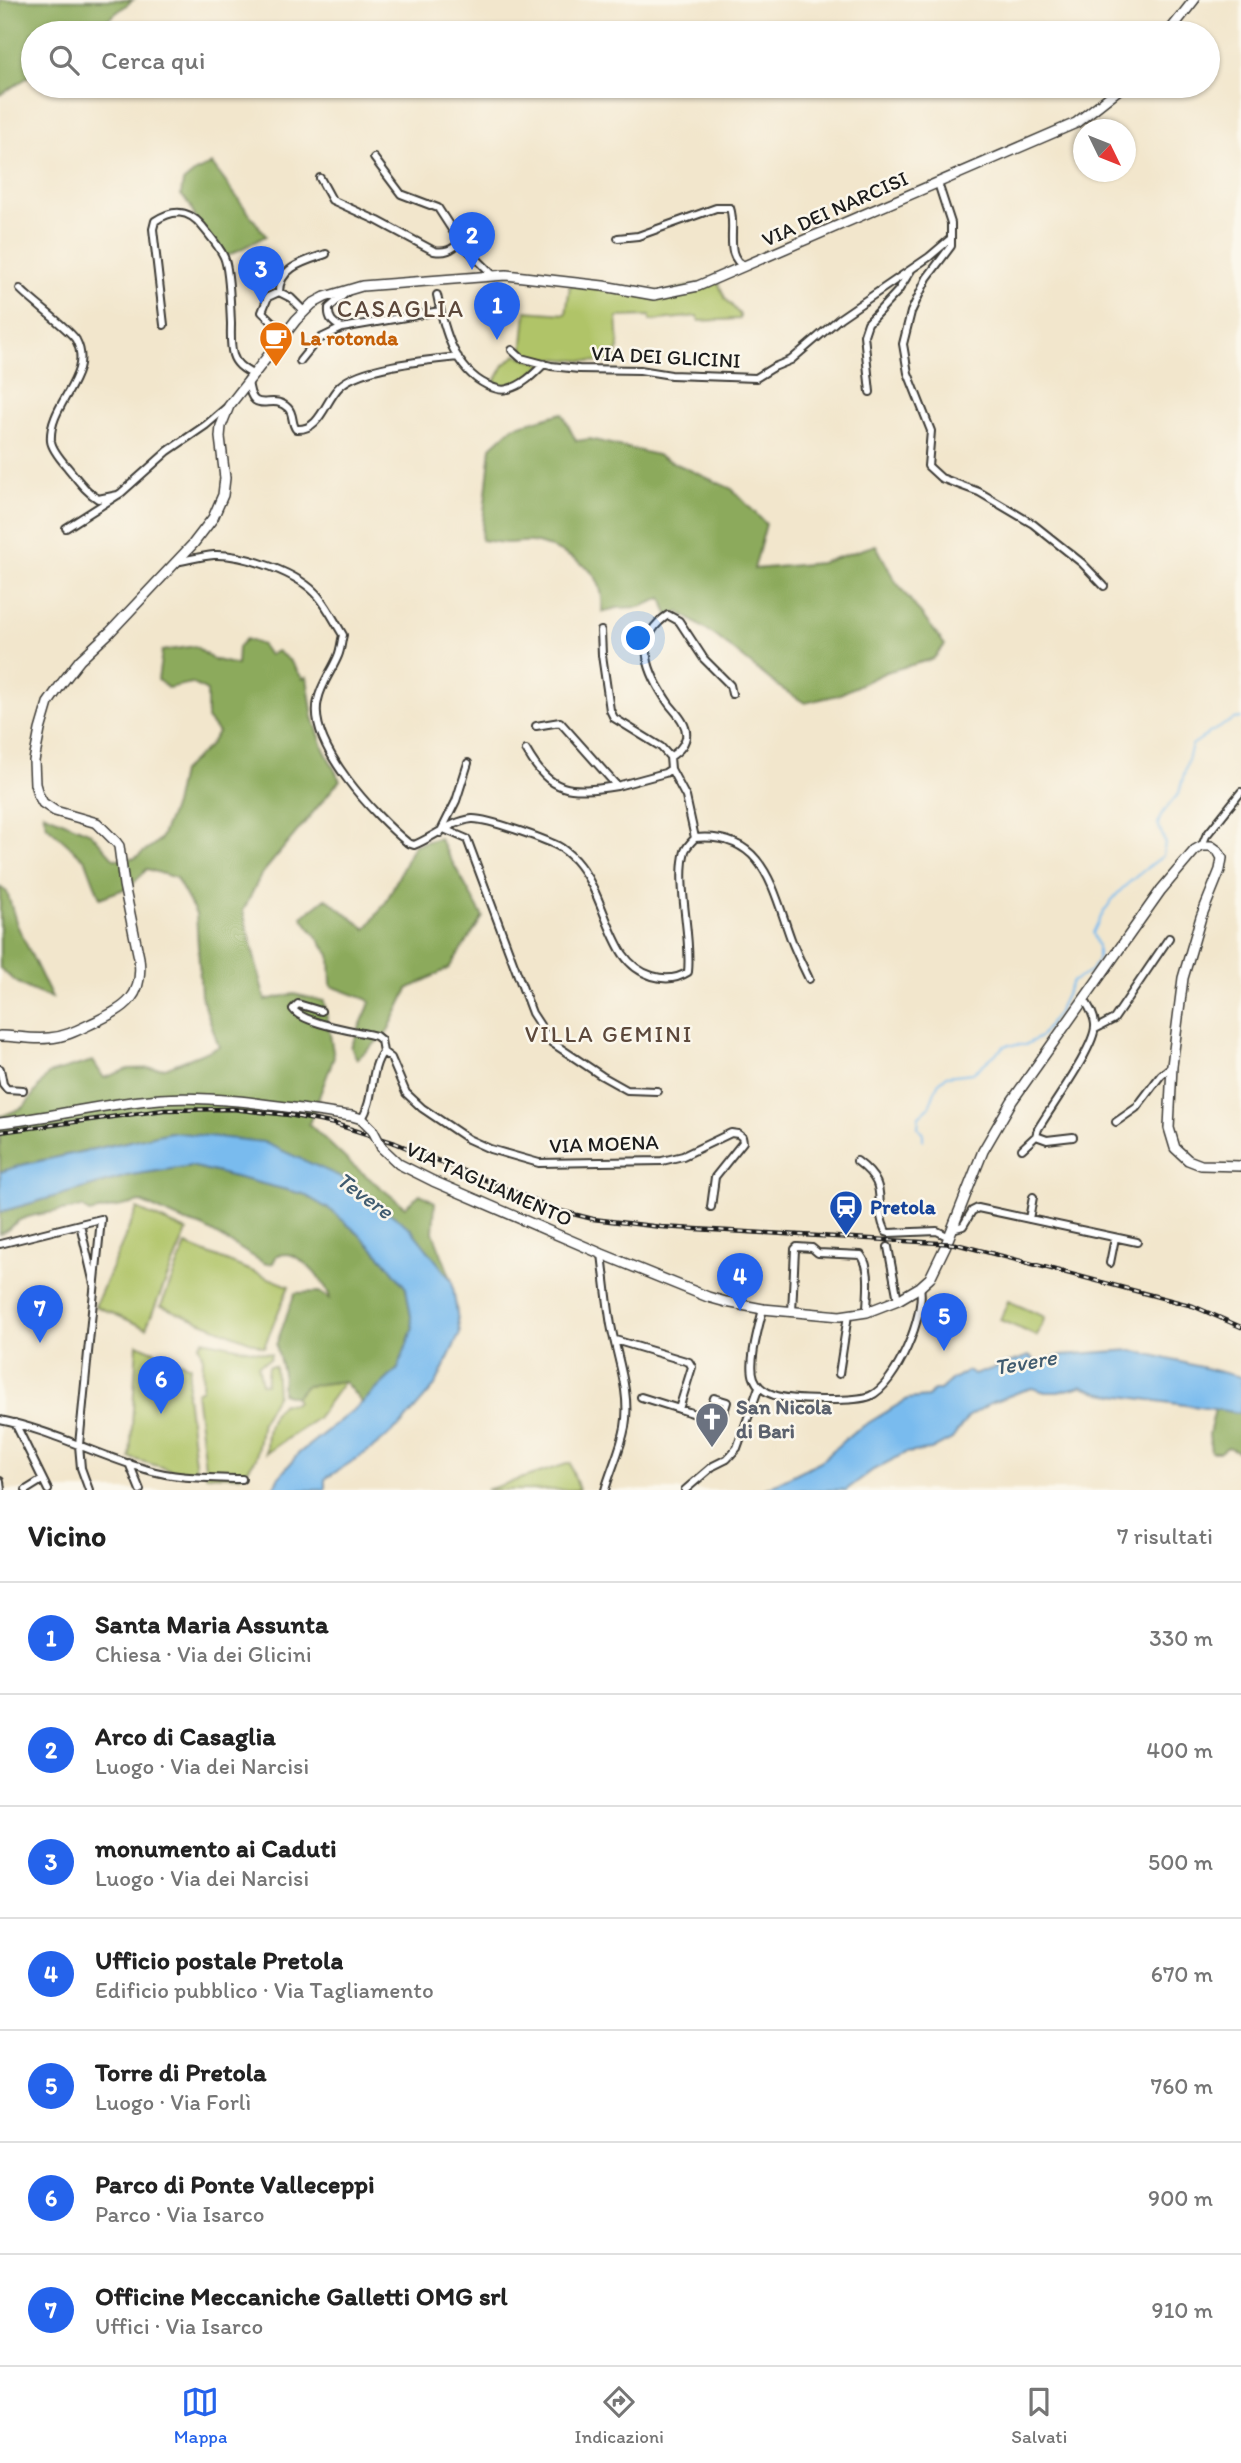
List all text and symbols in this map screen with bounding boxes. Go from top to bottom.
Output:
search box [21,21,1220,98]
icon: search [45,41,83,79]
text: Cerca qui [101,44,205,76]
north arrow [1073,119,1136,182]
street label: VIA DEI NARCISI [758,165,912,252]
pin: 2 [449,212,495,270]
pin: 3 [238,246,284,304]
pin: 1 [474,282,520,340]
district label: CASAGLIA [337,294,465,323]
cafe icon: La rotonda [257,319,295,368]
place label: La rotonda [300,325,399,350]
street label: VIA DEI GLICINI [591,340,741,373]
your location [621,621,655,655]
district label: VILLA GEMINI [525,1020,693,1048]
street label: VIA MOENA [549,1129,660,1158]
street label: VIA TAGLIAMENTO [402,1136,576,1231]
water label: Tevere [331,1165,399,1225]
station icon: Pretola [827,1188,865,1237]
place label: Pretola [870,1194,937,1219]
pin: 4 [717,1253,763,1311]
pin: 7 [17,1285,63,1343]
pin: 5 [921,1293,967,1351]
water label: Tevere [992,1343,1059,1381]
pin: 6 [138,1356,184,1414]
place label: San Nicola di Bari [736,1394,833,1443]
church icon: San Nicola di Bari [693,1400,731,1449]
text: Vicino [28,1517,106,1554]
text: 7 risultati [1117,1522,1213,1550]
text: Santa Maria Assunta [95,1608,329,1640]
text: 1 [46,1624,56,1652]
text: 330 m [1149,1624,1213,1652]
text: Chiesa · Via dei Glicini [95,1640,312,1668]
text: Arco di Casaglia [95,1720,276,1752]
text: 2 [45,1736,57,1764]
text: 400 m [1146,1736,1213,1764]
text: Luogo · Via dei Narcisi [95,1752,309,1780]
text: monumento ai Caduti [95,1832,337,1864]
text: 3 [45,1848,57,1876]
text: 500 m [1148,1848,1213,1876]
text: Luogo · Via dei Narcisi [95,1864,309,1892]
text: Ufficio postale Pretola [95,1944,343,1976]
text: 4 [44,1960,58,1988]
text: 670 m [1151,1960,1213,1988]
text: Edificio pubblico · Via Tagliamento [95,1976,434,2004]
text: Torre di Pretola [95,2056,267,2088]
text: 5 [45,2072,57,2100]
text: 760 m [1151,2072,1213,2100]
text: Luogo · Via Forlì [95,2088,251,2116]
text: Parco di Ponte Valleceppi [95,2168,375,2200]
text: 6 [45,2184,57,2212]
text: 900 m [1148,2184,1213,2212]
text: Parco · Via Isarco [95,2200,264,2228]
text: Officine Meccaniche Galletti OMG srl [95,2280,508,2312]
text: 7 [45,2296,57,2324]
text: 910 m [1152,2296,1213,2324]
text: Uffici · Via Isarco [95,2312,263,2340]
tab: Mappa [174,2383,227,2448]
tab: Indicazioni [575,2383,664,2448]
tab: Salvati [1011,2383,1067,2448]

